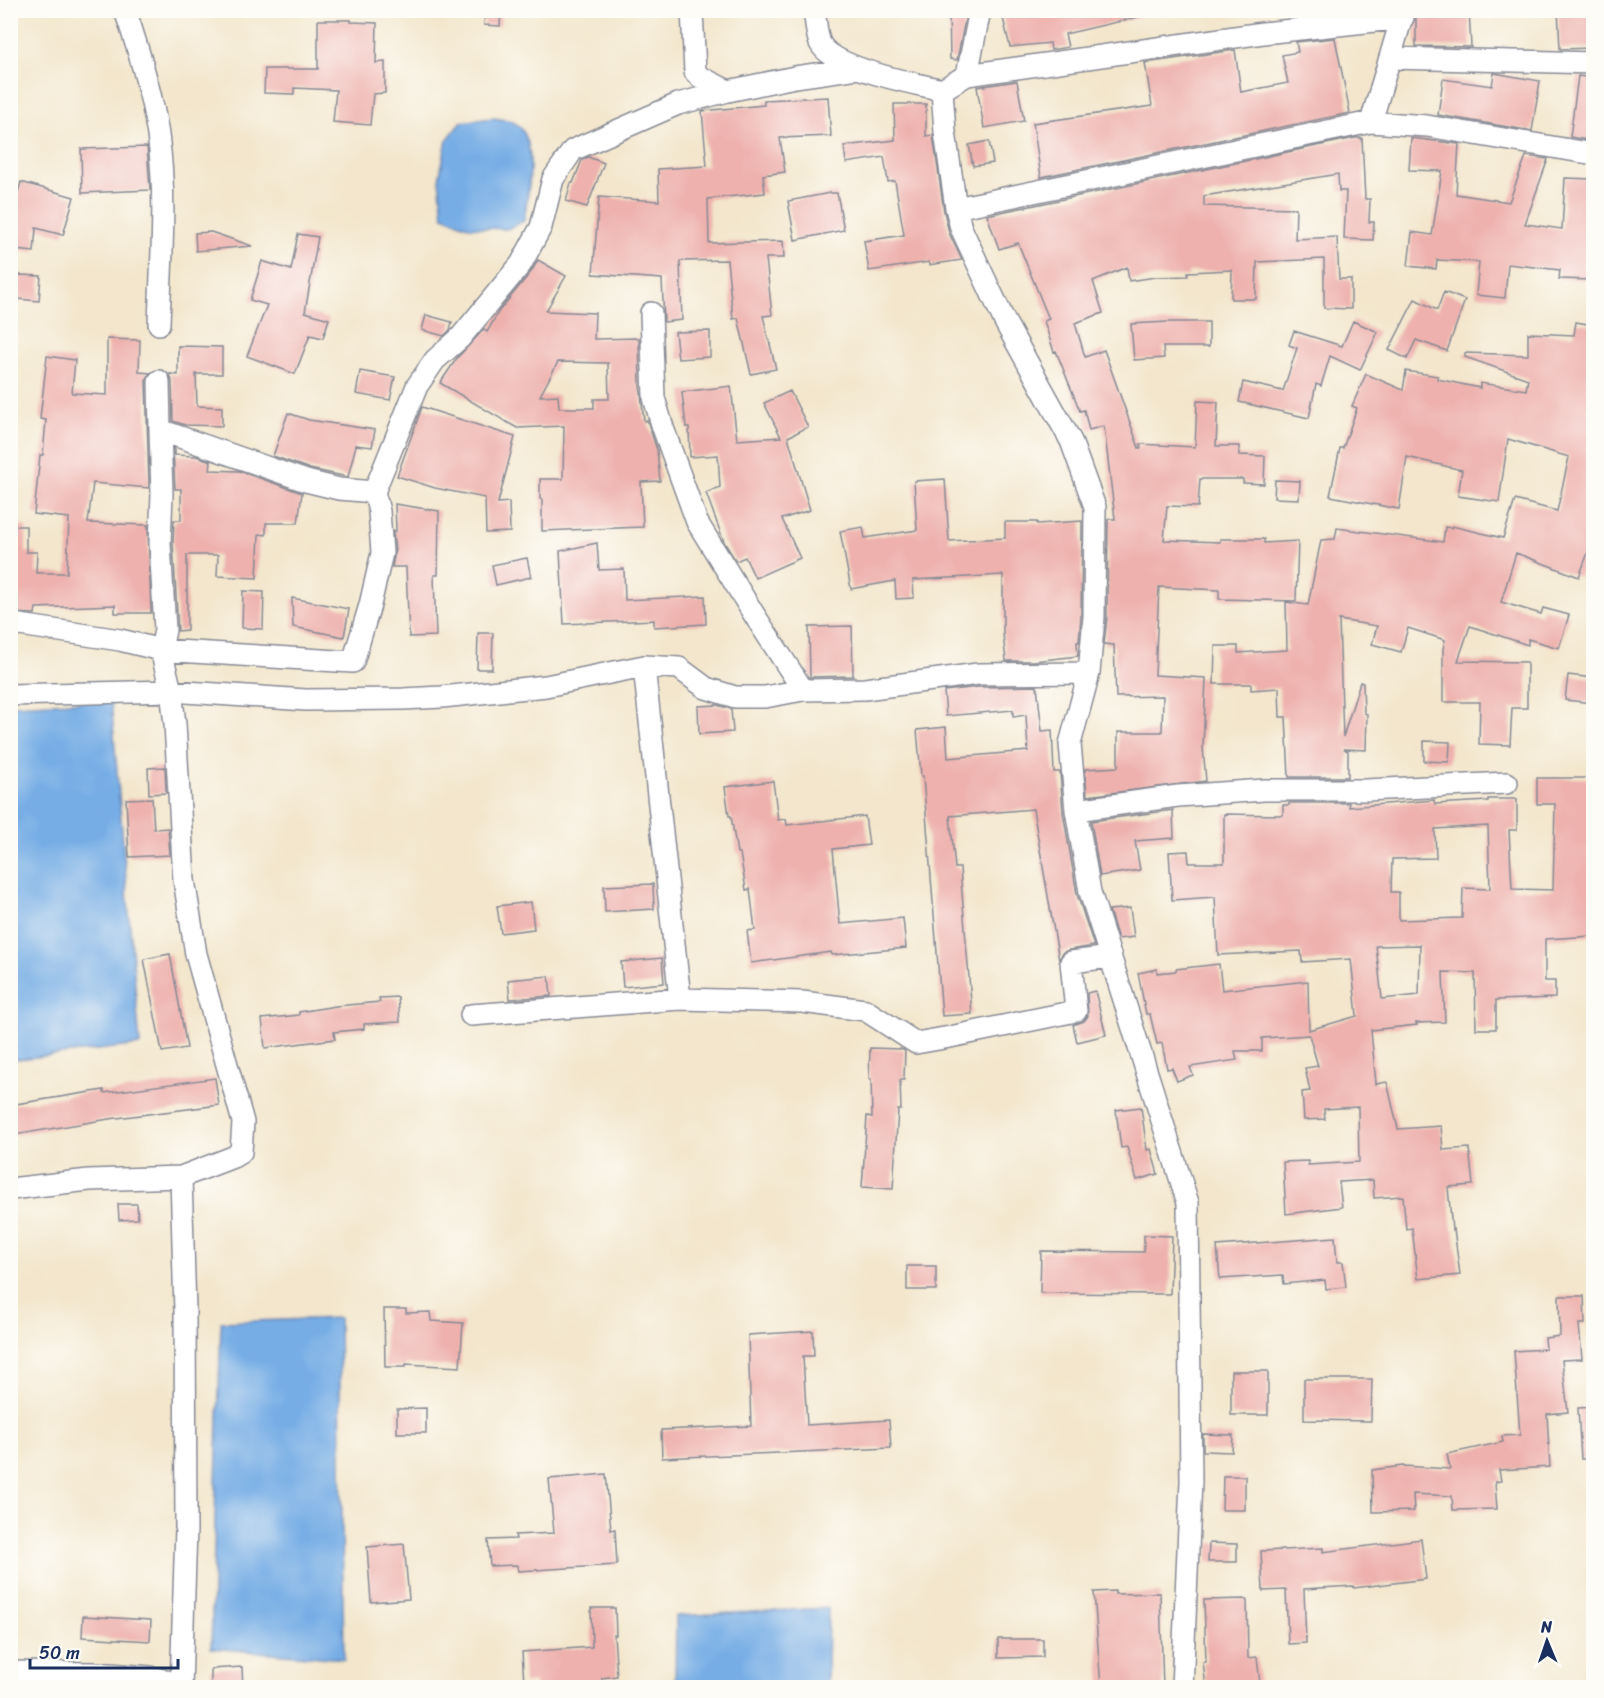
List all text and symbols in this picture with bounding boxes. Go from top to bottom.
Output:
north arrow [1517,1611,1577,1671]
text: N [1539,1612,1553,1641]
scale bar [30,1632,178,1670]
text: 50 m [39,1637,80,1669]

